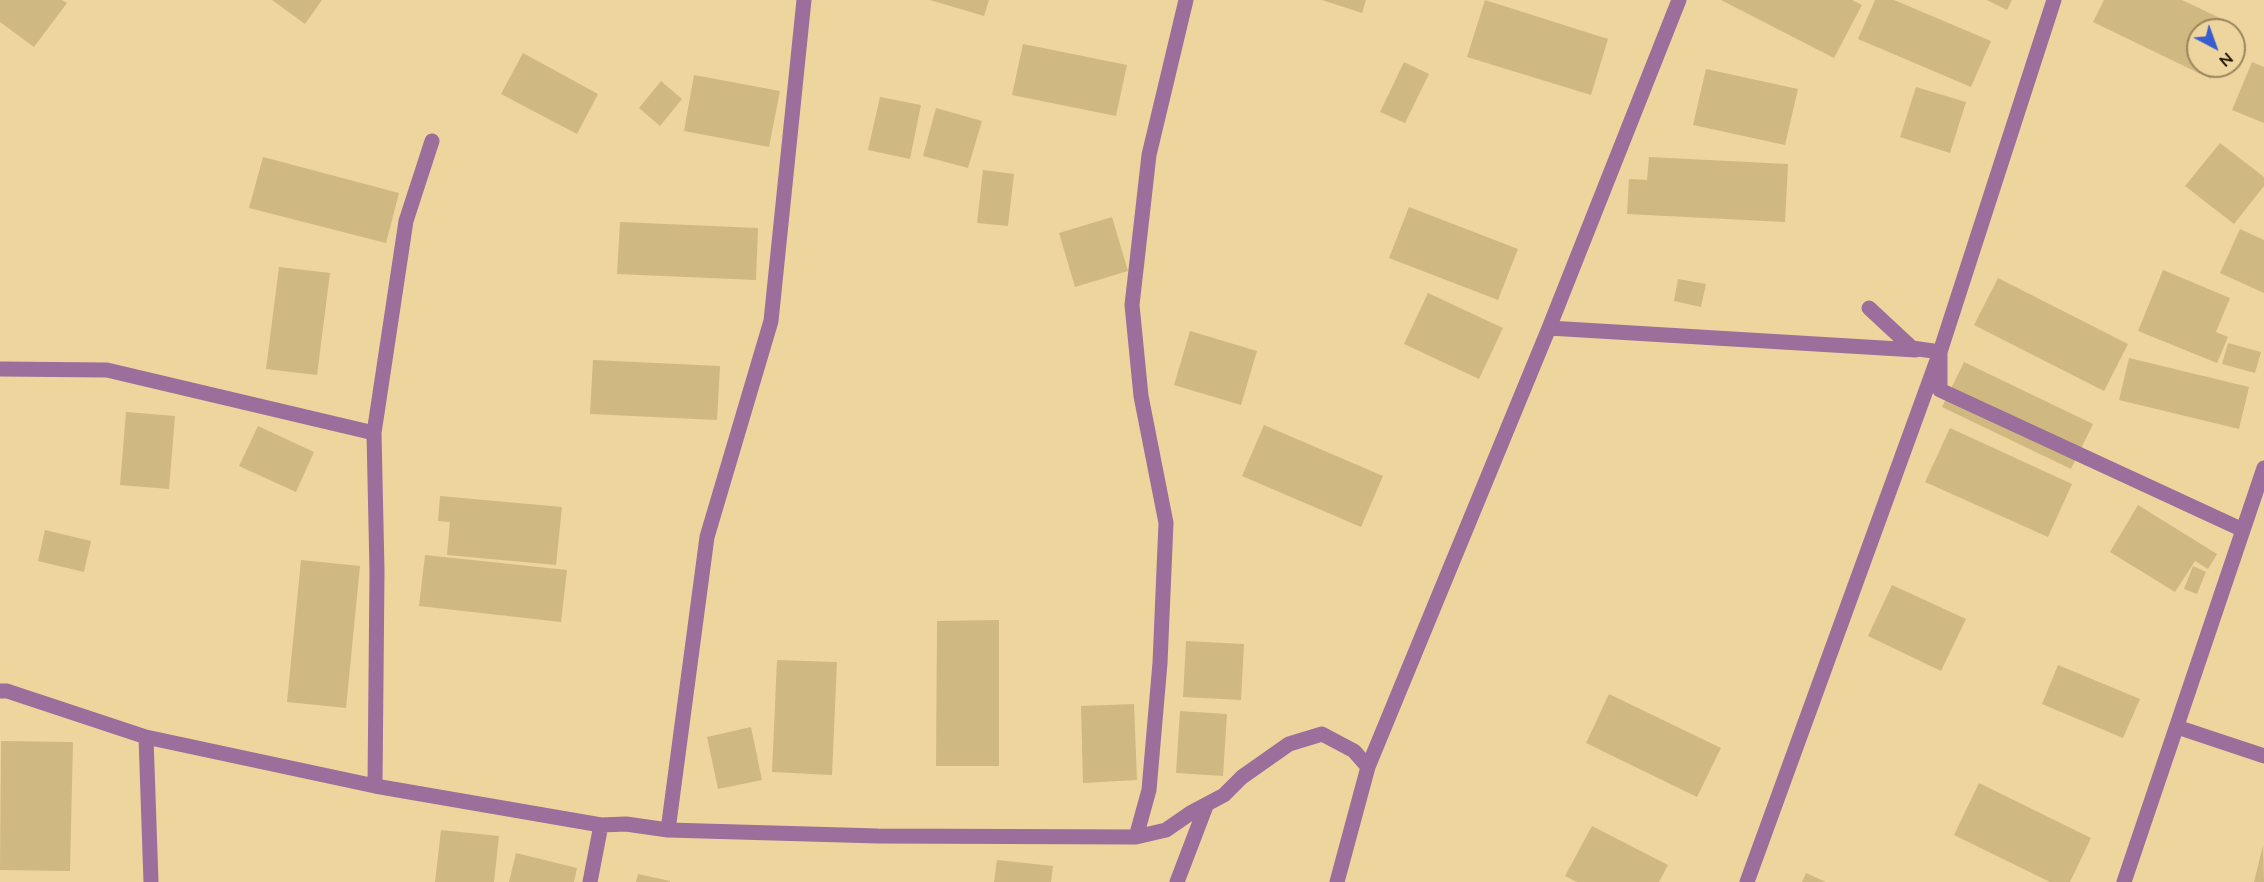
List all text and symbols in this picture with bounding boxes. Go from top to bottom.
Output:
north arrow [2186,18,2246,78]
text: N [2215,49,2238,72]

